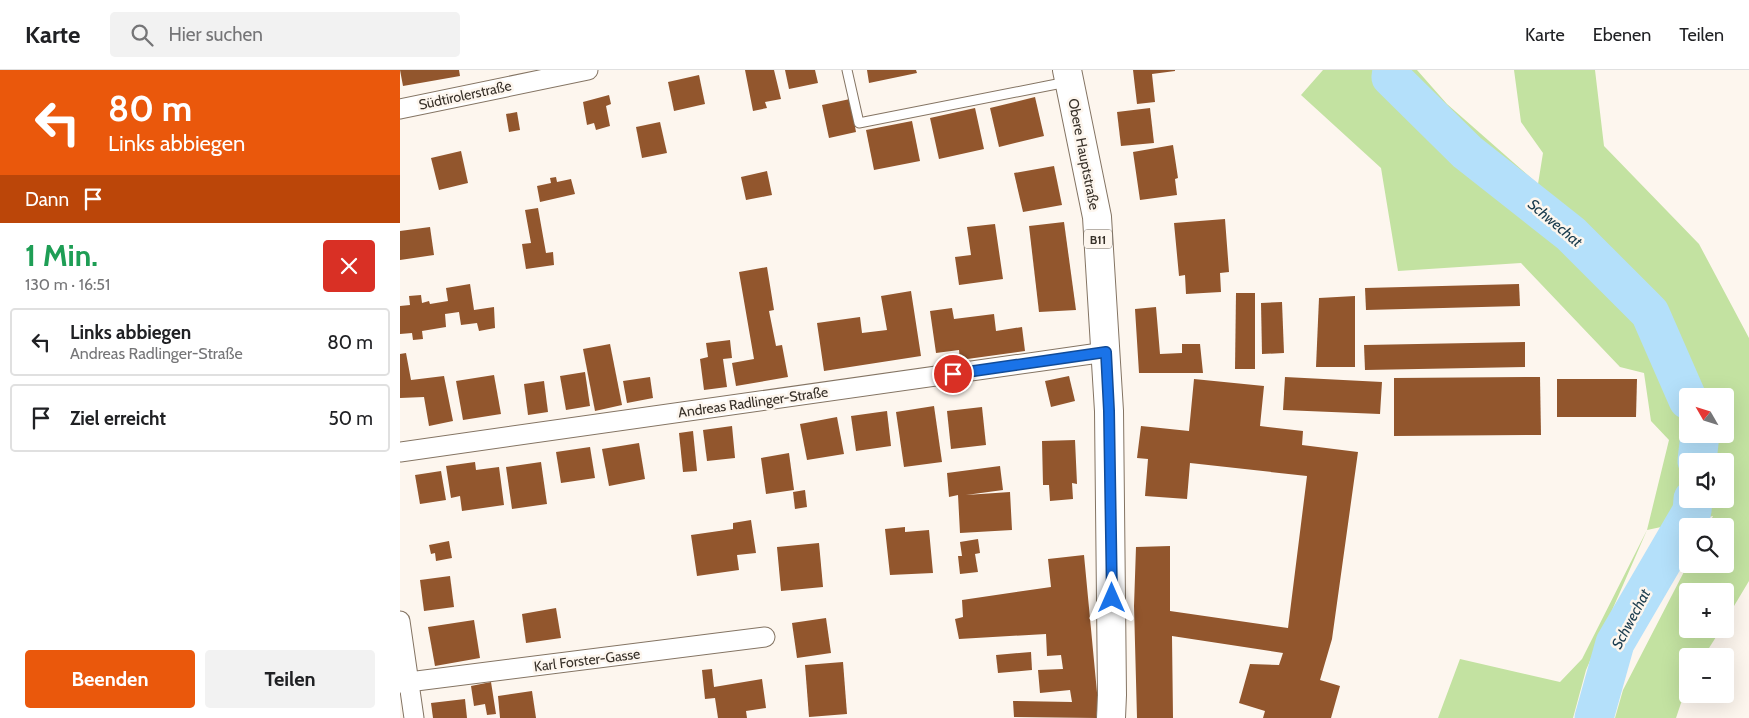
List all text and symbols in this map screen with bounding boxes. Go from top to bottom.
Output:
search box [110,12,460,57]
text: Karte [25,20,80,49]
icon: search [128,21,156,49]
text: Hier suchen [168,23,263,46]
text: Karte [1525,24,1565,46]
text: Ebenen [1593,24,1651,46]
text: Teilen [1679,24,1724,46]
street label: Südtirolerstraße [417,76,513,114]
text: 80 m [108,87,192,130]
icon: left [25,90,90,155]
street label: Obere Hauptstraße [1064,97,1104,211]
text: Links abbiegen [108,130,245,157]
icon: arrive [79,185,107,213]
text: Dann [25,188,69,211]
water label: Schwechat [1524,195,1586,251]
road number: B11 [1084,230,1112,248]
text: 1 Min. [25,237,98,274]
button: close [323,240,375,292]
text: 130 m · 16:51 [25,275,110,294]
text: Links abbiegen [70,321,191,344]
icon: left [27,328,55,356]
text: 80 m [327,331,373,354]
text: Andreas Radlinger-Straße [70,344,243,363]
pin [932,353,974,395]
icon: arrive [939,360,967,388]
street label: Andreas Radlinger-Straße [677,383,829,421]
north arrow [1679,388,1734,442]
map controls [1679,388,1734,703]
icon: arrive [27,404,55,432]
text: Ziel erreicht [70,407,166,430]
text: 50 m [329,407,373,430]
button: sound [1679,453,1734,508]
button: search [1679,518,1734,573]
position arrow [1085,571,1137,623]
button: + [1679,583,1734,638]
water label: Schwechat [1608,586,1654,652]
street label: Karl Forster-Gasse [533,645,641,675]
button: − [1679,648,1734,703]
button: Beenden [25,650,195,708]
button: Teilen [205,650,375,708]

